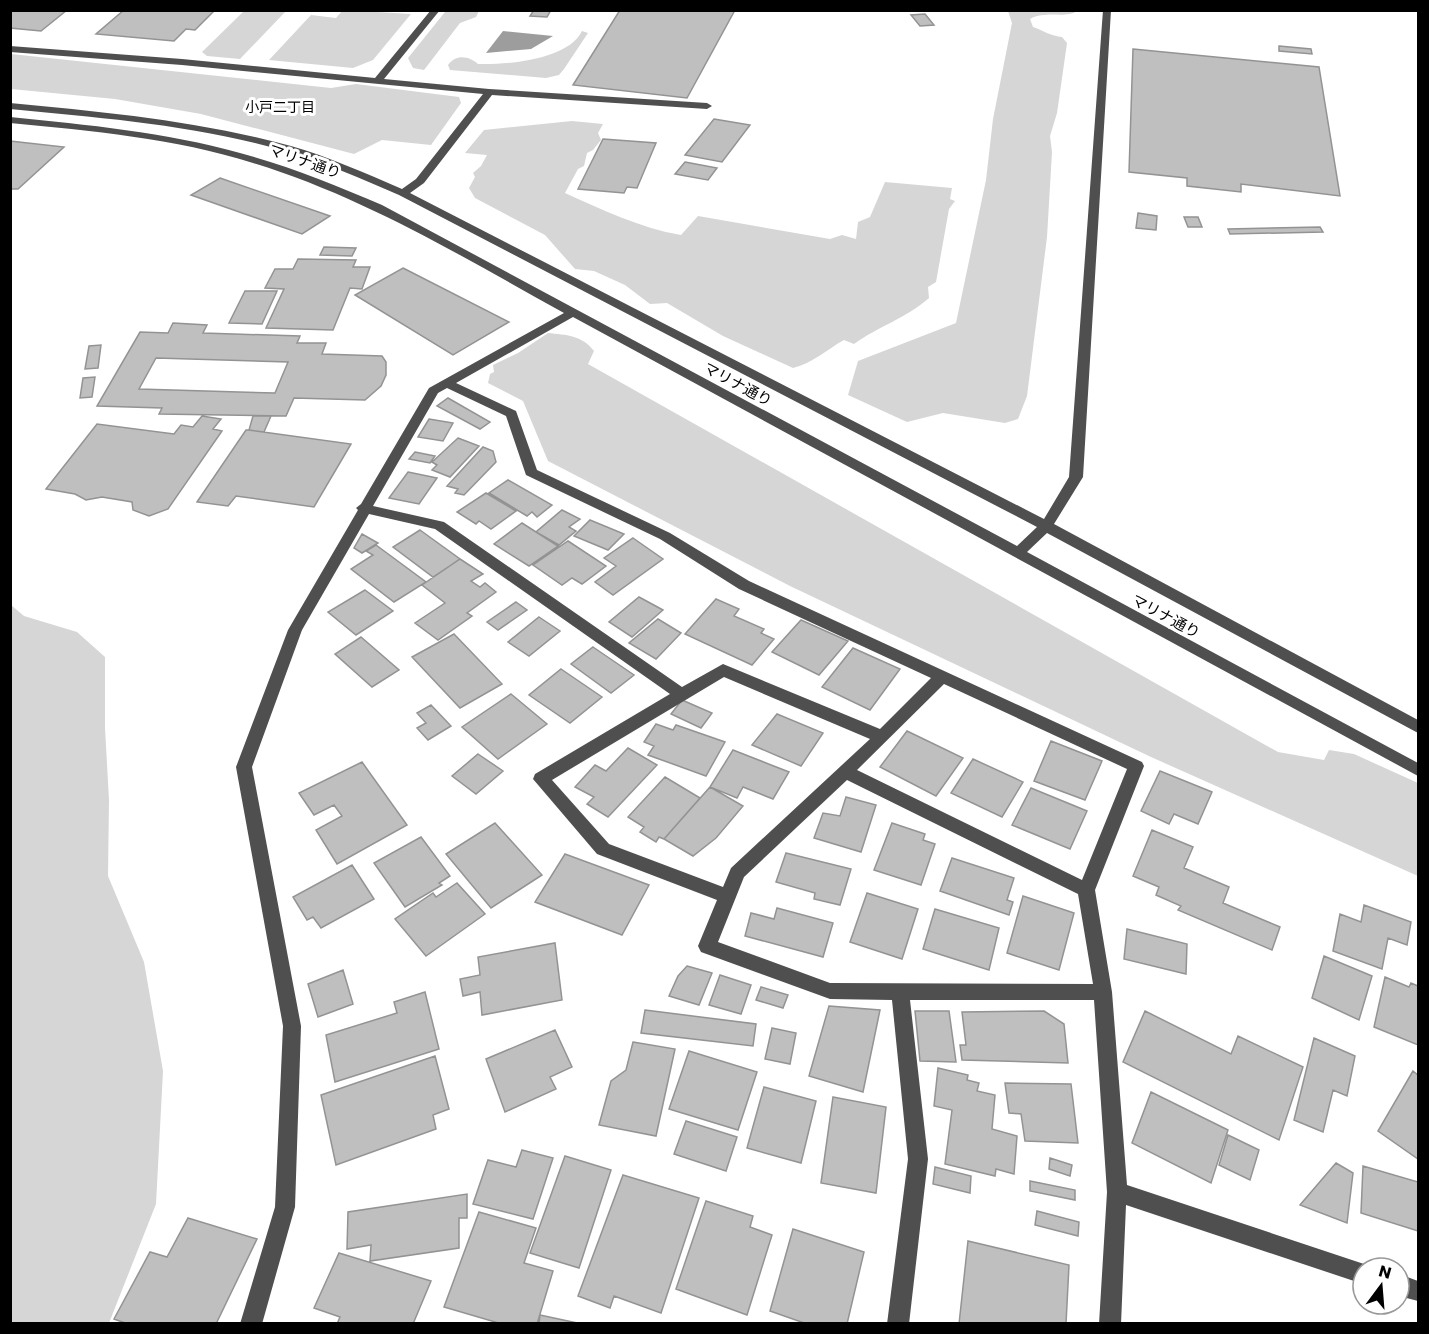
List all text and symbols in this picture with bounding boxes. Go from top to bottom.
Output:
district label: 小戸二丁目 [245,97,315,117]
street label: マリナ通り [266,139,344,183]
street label: マリナ通り [700,357,776,411]
street label: マリナ通り [1128,589,1204,643]
north arrow [1351,1256,1411,1316]
text: N [1376,1259,1394,1285]

